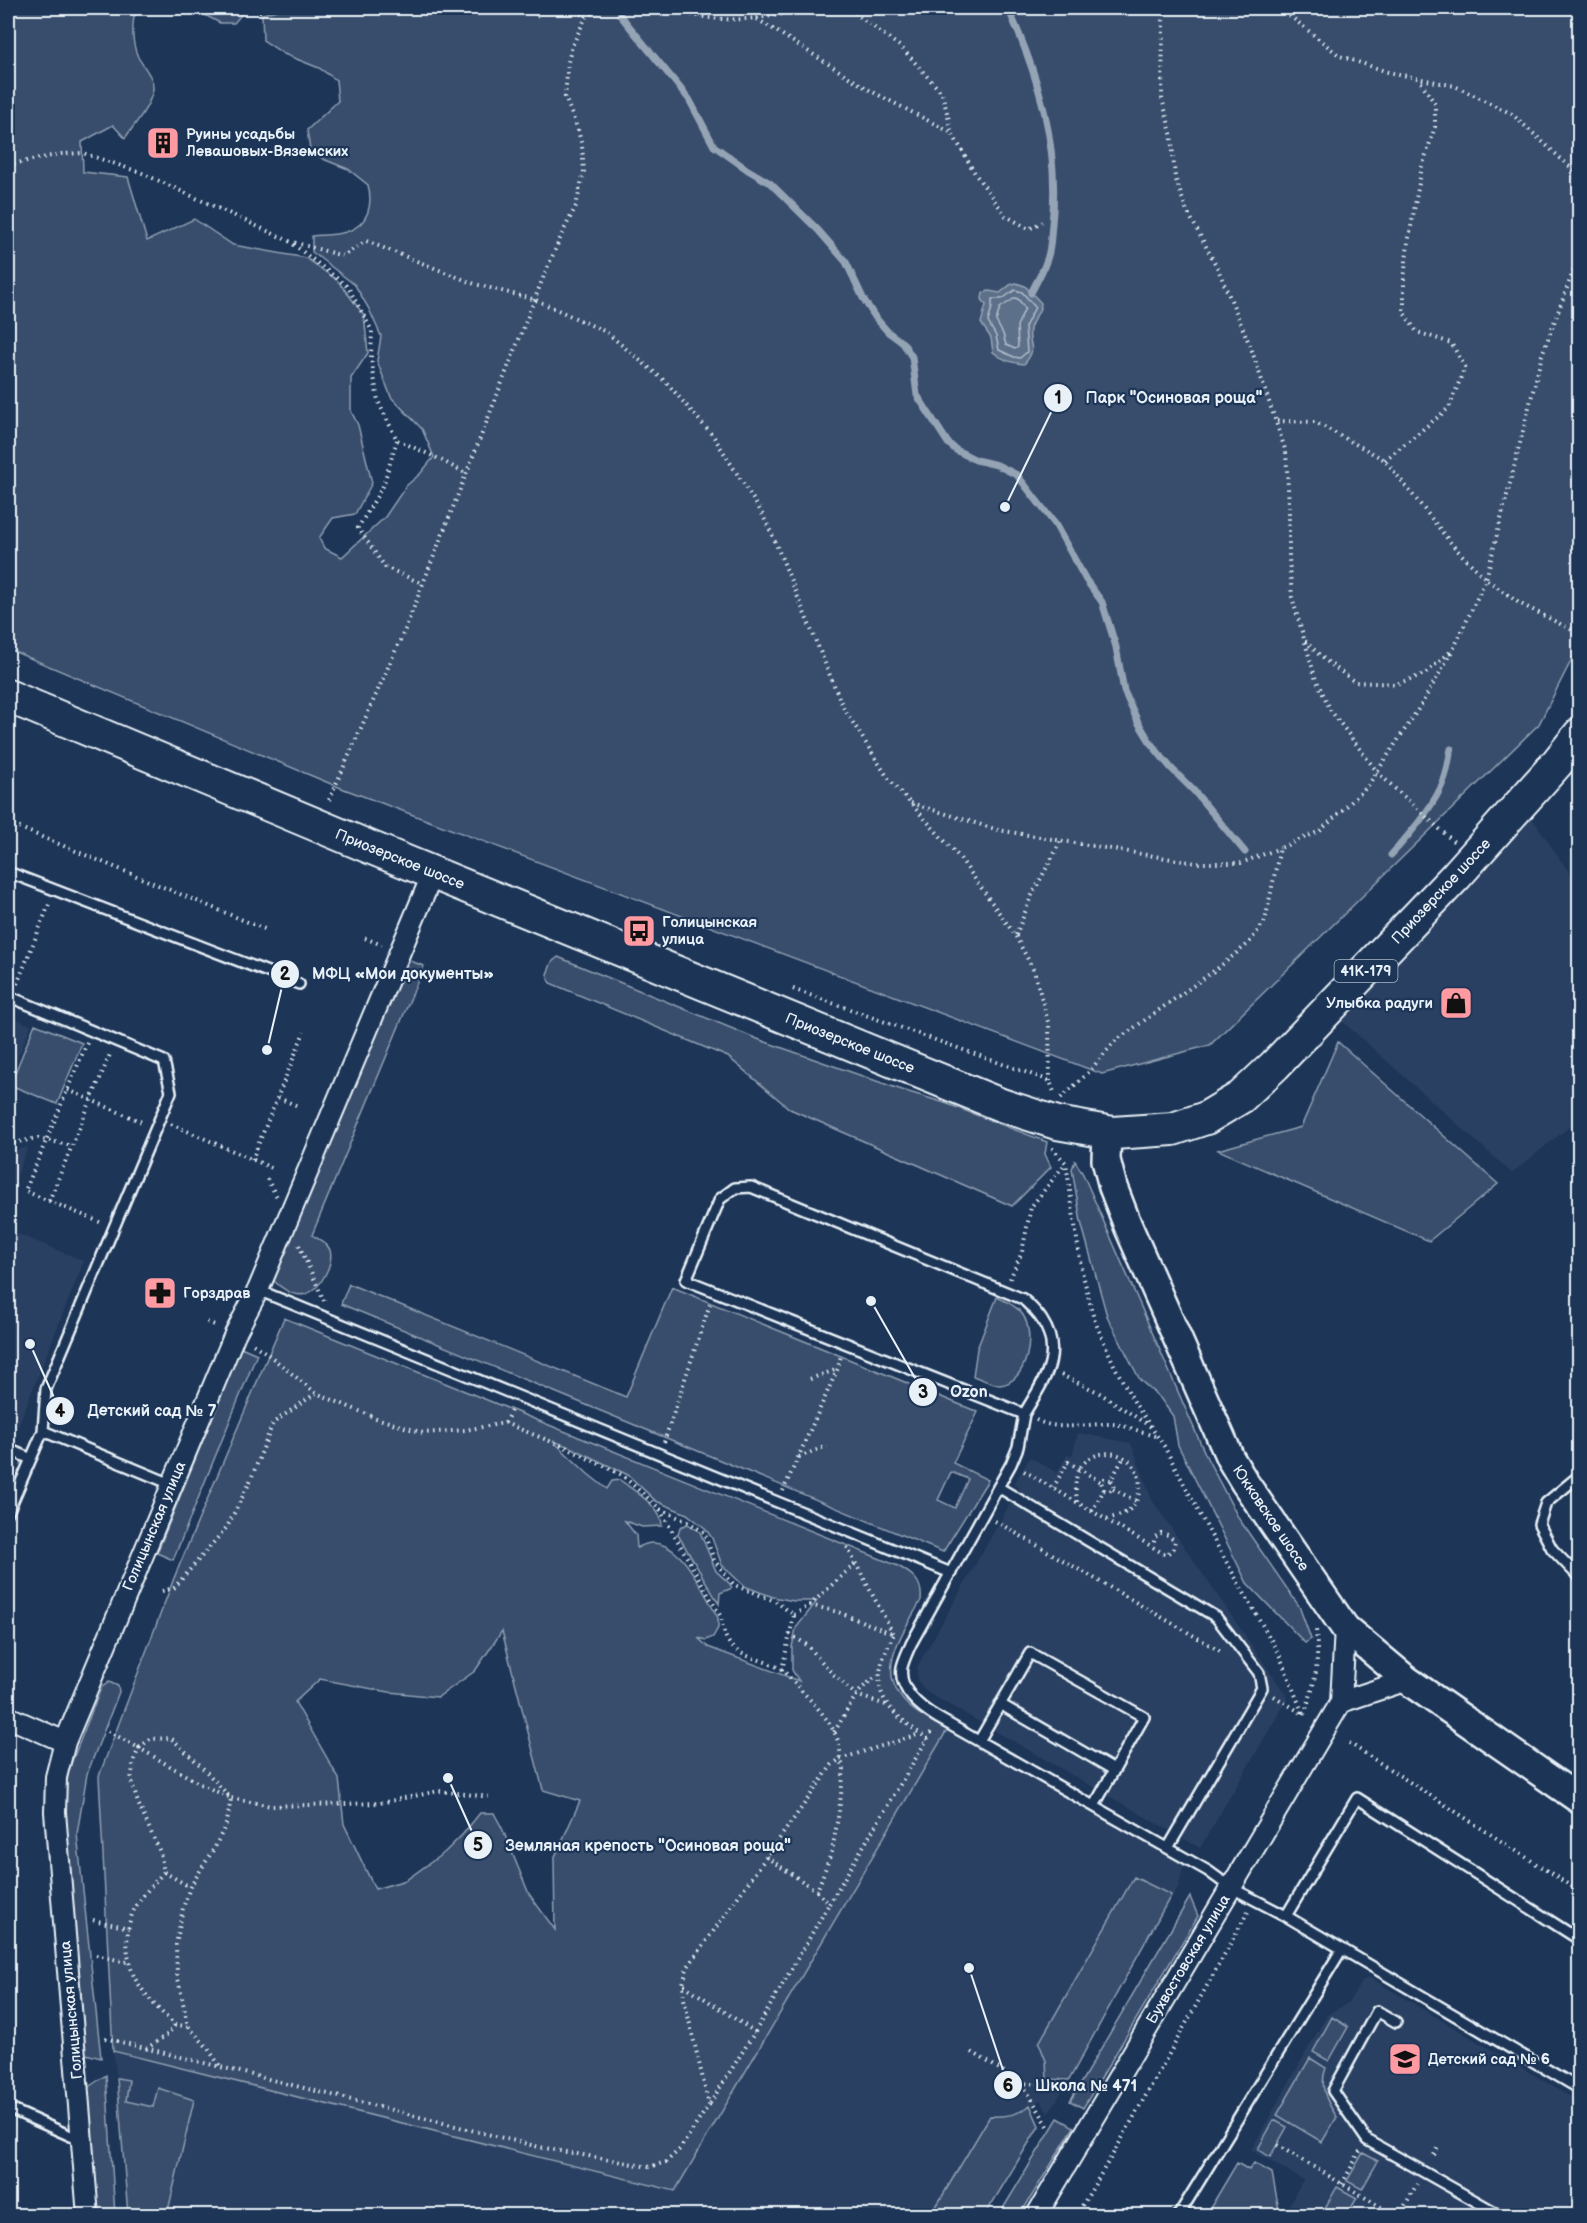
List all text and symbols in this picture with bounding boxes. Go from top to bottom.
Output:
building icon: Руины усадьбы Левашовых-Вяземских [145,125,181,161]
place label: Руины усадьбы Левашовых-Вяземских [185,125,348,161]
callout: Парк "Осиновая роща" [1043,381,1274,415]
text: 1 [1054,388,1062,409]
text: Парк "Осиновая роща" [1086,389,1263,408]
street label: Приозерское шоссе [332,825,467,894]
street label: Приозерское шоссе [1387,835,1495,948]
bus stop icon: Голицынская улица [621,913,657,949]
place label: Голицынская улица [662,913,757,949]
callout: МФЦ «Мои документы» [270,957,506,991]
road number: 41К-179 [1334,960,1398,982]
text: 2 [280,964,291,985]
text: МФЦ «Мои документы» [312,965,494,984]
shop icon: Улыбка радуги [1438,985,1474,1021]
place label: Улыбка радуги [1326,994,1433,1013]
street label: Приозерское шоссе [782,1009,917,1078]
pharmacy icon: Горздрав [142,1275,178,1311]
place label: Горздрав [183,1284,250,1303]
callout: Ozon [908,1375,999,1409]
text: 3 [918,1382,928,1403]
text: Ozon [950,1383,988,1402]
callout: Детский сад № 7 [45,1394,228,1428]
text: 4 [55,1401,66,1422]
text: Детский сад № 7 [87,1402,217,1421]
street label: Голицынская улица [119,1458,190,1594]
street label: Юкковское шоссе [1228,1462,1313,1575]
callout: Земляная крепость "Осиновая роща" [463,1828,803,1862]
text: 5 [473,1835,483,1856]
text: Земляная крепость "Осиновая роща" [505,1837,791,1856]
street label: Бухвостовская улица [1142,1891,1235,2027]
street label: Голицынская улица [56,1940,87,2080]
school or university icon: Детский сад № 6 [1387,2041,1423,2077]
place label: Детский сад № 6 [1428,2050,1550,2069]
callout: Школа № 471 [993,2068,1150,2102]
text: 6 [1003,2076,1014,2097]
text: Школа № 471 [1035,2077,1137,2096]

